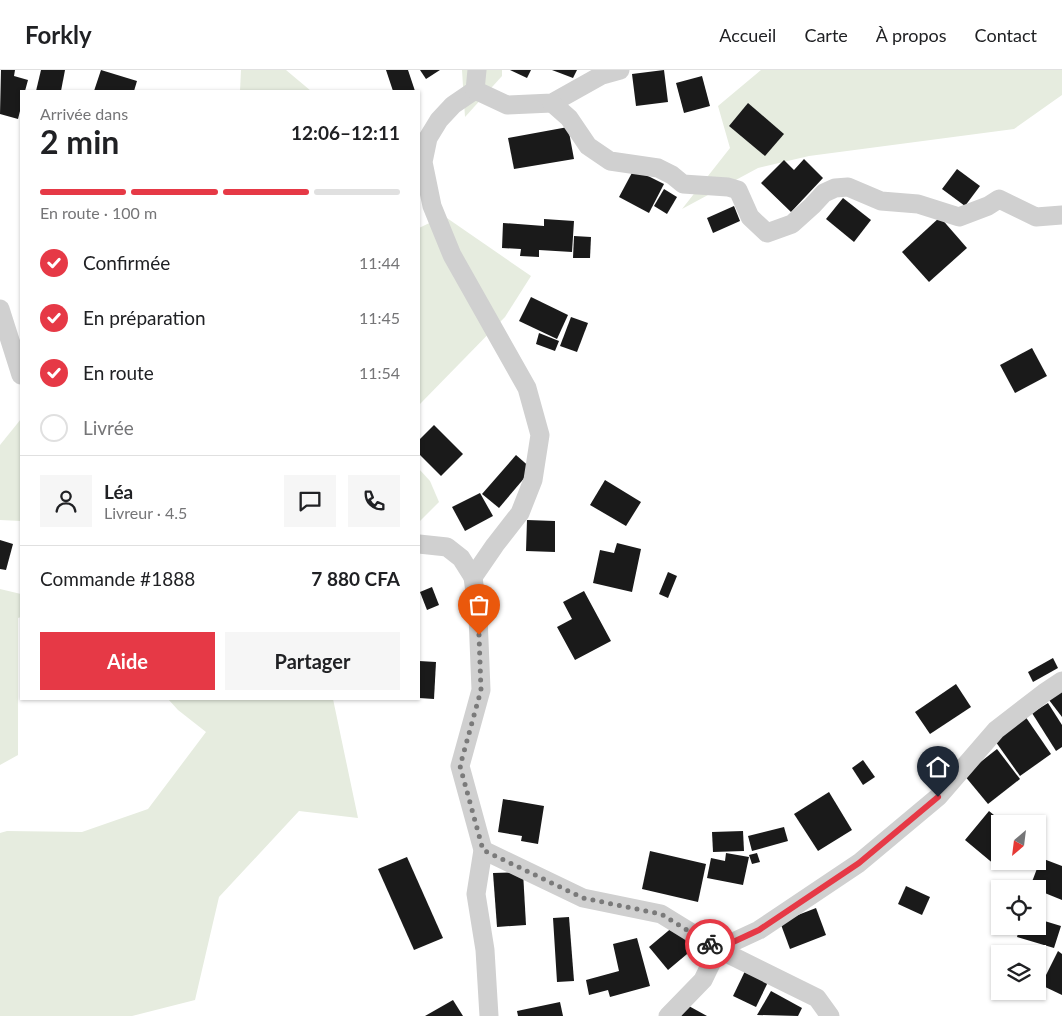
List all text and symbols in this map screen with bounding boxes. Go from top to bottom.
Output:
text: Forkly [25,20,92,49]
text: Accueil [719,24,776,46]
text: Carte [804,24,848,46]
text: À propos [876,24,947,46]
text: Contact [975,24,1037,46]
text: Arrivée dans [40,104,128,123]
text: 12:06–12:11 [291,121,400,144]
text: 2 min [40,122,119,161]
text: En route · 100 m [40,203,157,222]
icon: check [40,249,68,277]
text: Confirmée [83,251,170,274]
text: 11:44 [359,253,400,272]
icon: check [40,304,68,332]
text: En préparation [83,306,206,329]
text: 11:45 [359,308,400,327]
icon: check [40,359,68,387]
text: En route [83,361,154,384]
text: 11:54 [359,363,400,382]
text: Livrée [83,416,134,439]
button: person [40,475,92,527]
button: chat [284,475,336,527]
button: phone [348,475,400,527]
text: Léa [104,480,133,503]
text: Livreur · 4.5 [104,503,187,522]
text: Commande #1888 [40,567,195,590]
text: 7 880 CFA [311,567,400,590]
pin [458,584,500,635]
icon: bag [465,591,493,619]
button: Aide [40,632,215,690]
button: Partager [225,632,400,690]
pin [917,746,959,797]
icon: home [924,753,952,781]
north arrow [991,815,1046,870]
map controls [991,815,1046,1000]
button: locate [991,880,1046,935]
courier [685,919,735,969]
icon: bike [696,930,724,958]
button: layers [991,945,1046,1000]

